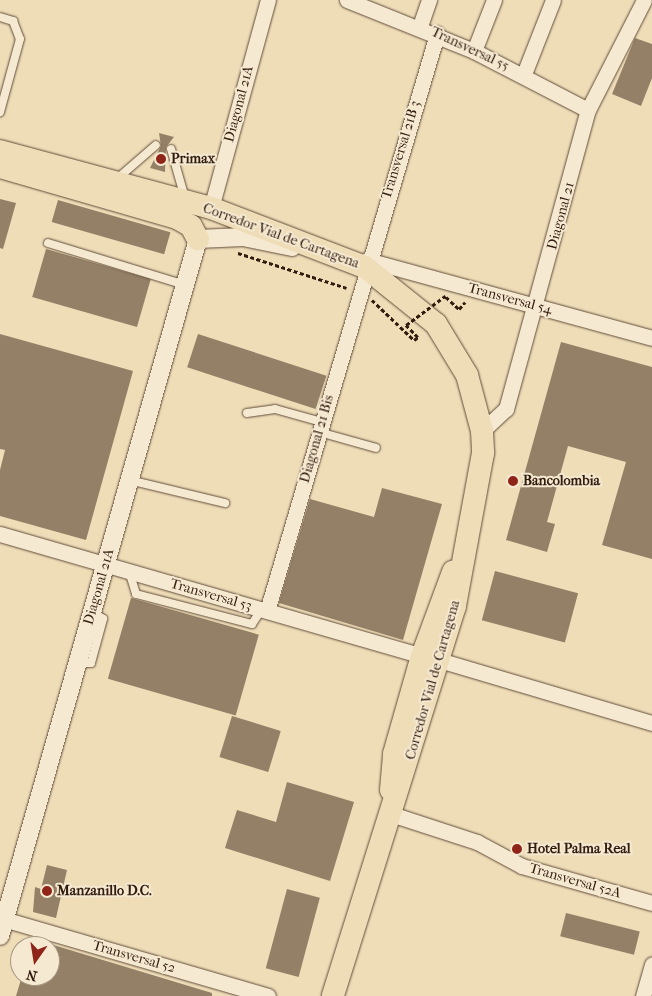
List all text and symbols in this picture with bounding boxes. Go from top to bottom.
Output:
street label: Transversal 55 [428,24,512,74]
street label: Diagonal 21A [221,64,257,144]
street label: Transversal 21B 3 [378,99,424,201]
place label: Primax [171,151,215,167]
marker: Primax [155,153,167,165]
street label: Diagonal 21 [544,180,578,252]
street label: Corredor Vial de Cartagena [200,200,362,272]
street label: Transversal 54 [466,280,554,318]
street label: Diagonal 21 Bis [296,393,338,485]
place label: Bancolombia [523,473,600,489]
marker: Bancolombia [507,475,519,487]
street label: Diagonal 21A [80,547,118,627]
street label: Transversal 53 [168,575,254,615]
street label: Corredor Vial de Cartagena [402,598,464,762]
place label: Hotel Palma Real [527,841,631,857]
marker: Hotel Palma Real [511,843,523,855]
street label: Transversal 52A [527,860,623,902]
place label: Manzanillo D.C. [57,883,152,899]
marker: Manzanillo D.C. [41,885,53,897]
north arrow [10,936,60,986]
street label: Transversal 52 [91,937,177,977]
text: N [25,966,39,985]

